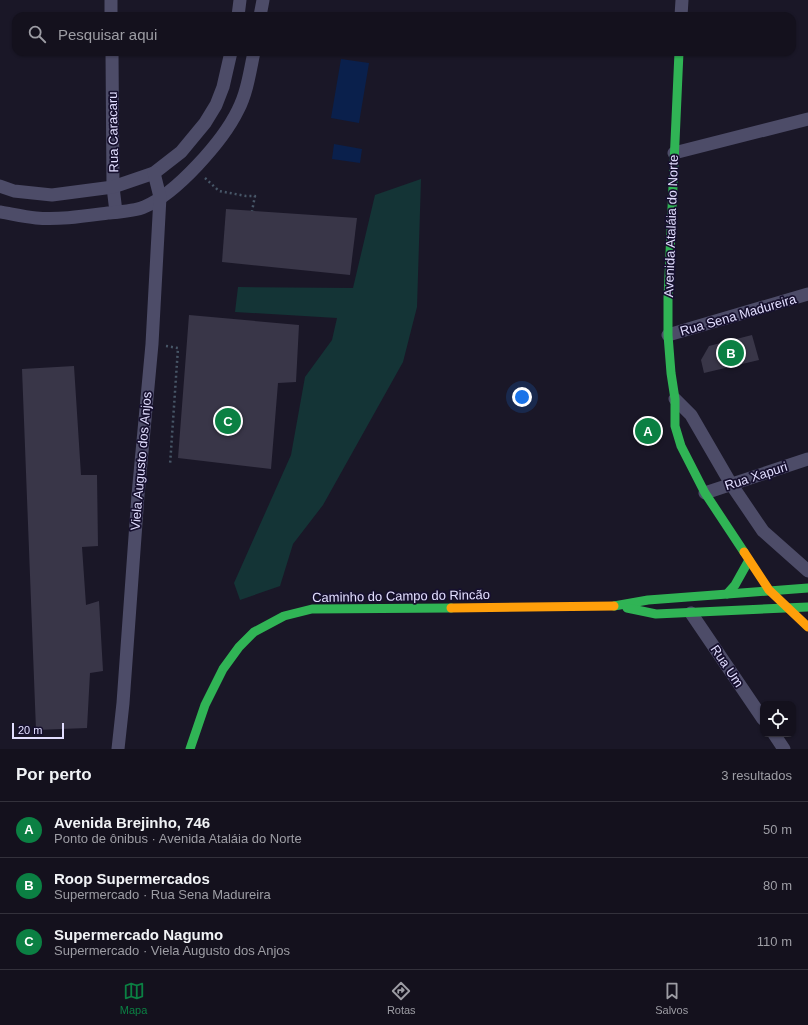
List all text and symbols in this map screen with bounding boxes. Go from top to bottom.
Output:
search box [12,12,796,56]
icon: search [26,23,48,45]
text: Pesquisar aqui [58,26,157,43]
street label: Rua Caracaru [105,91,121,173]
street label: Avenida Ataláia do Norte [661,154,681,298]
street label: Rua Sena Madureira [678,291,798,339]
pin: B [718,338,744,368]
your location [512,387,532,407]
street label: Viela Augusto dos Anjos [127,390,155,531]
pin: C [215,406,241,436]
pin: A [635,416,661,446]
street label: Rua Xapuri [723,459,789,493]
street label: Caminho do Campo do Rincão [312,587,490,605]
street label: Rua Um [707,642,747,690]
map controls [760,701,796,737]
button: locate [760,701,796,737]
scale bar [12,721,64,740]
text: 20 m [18,724,42,736]
text: Por perto [16,765,92,784]
text: 3 resultados [721,768,792,783]
text: Avenida Brejinho, 746 [54,814,210,831]
text: A [24,822,34,837]
text: 50 m [763,822,792,837]
text: Ponto de ônibus · Avenida Ataláia do Norte [54,831,302,846]
text: Roop Supermercados [54,870,210,887]
text: B [24,878,34,893]
text: 80 m [763,878,792,893]
text: Supermercado · Rua Sena Madureira [54,887,271,902]
text: Supermercado Nagumo [54,926,223,943]
text: C [24,934,34,949]
text: 110 m [757,934,792,949]
text: Supermercado · Viela Augusto dos Anjos [54,943,290,958]
tab: Mapa [120,980,147,1016]
tab: Rotas [387,980,416,1016]
tab: Salvos [655,980,688,1016]

